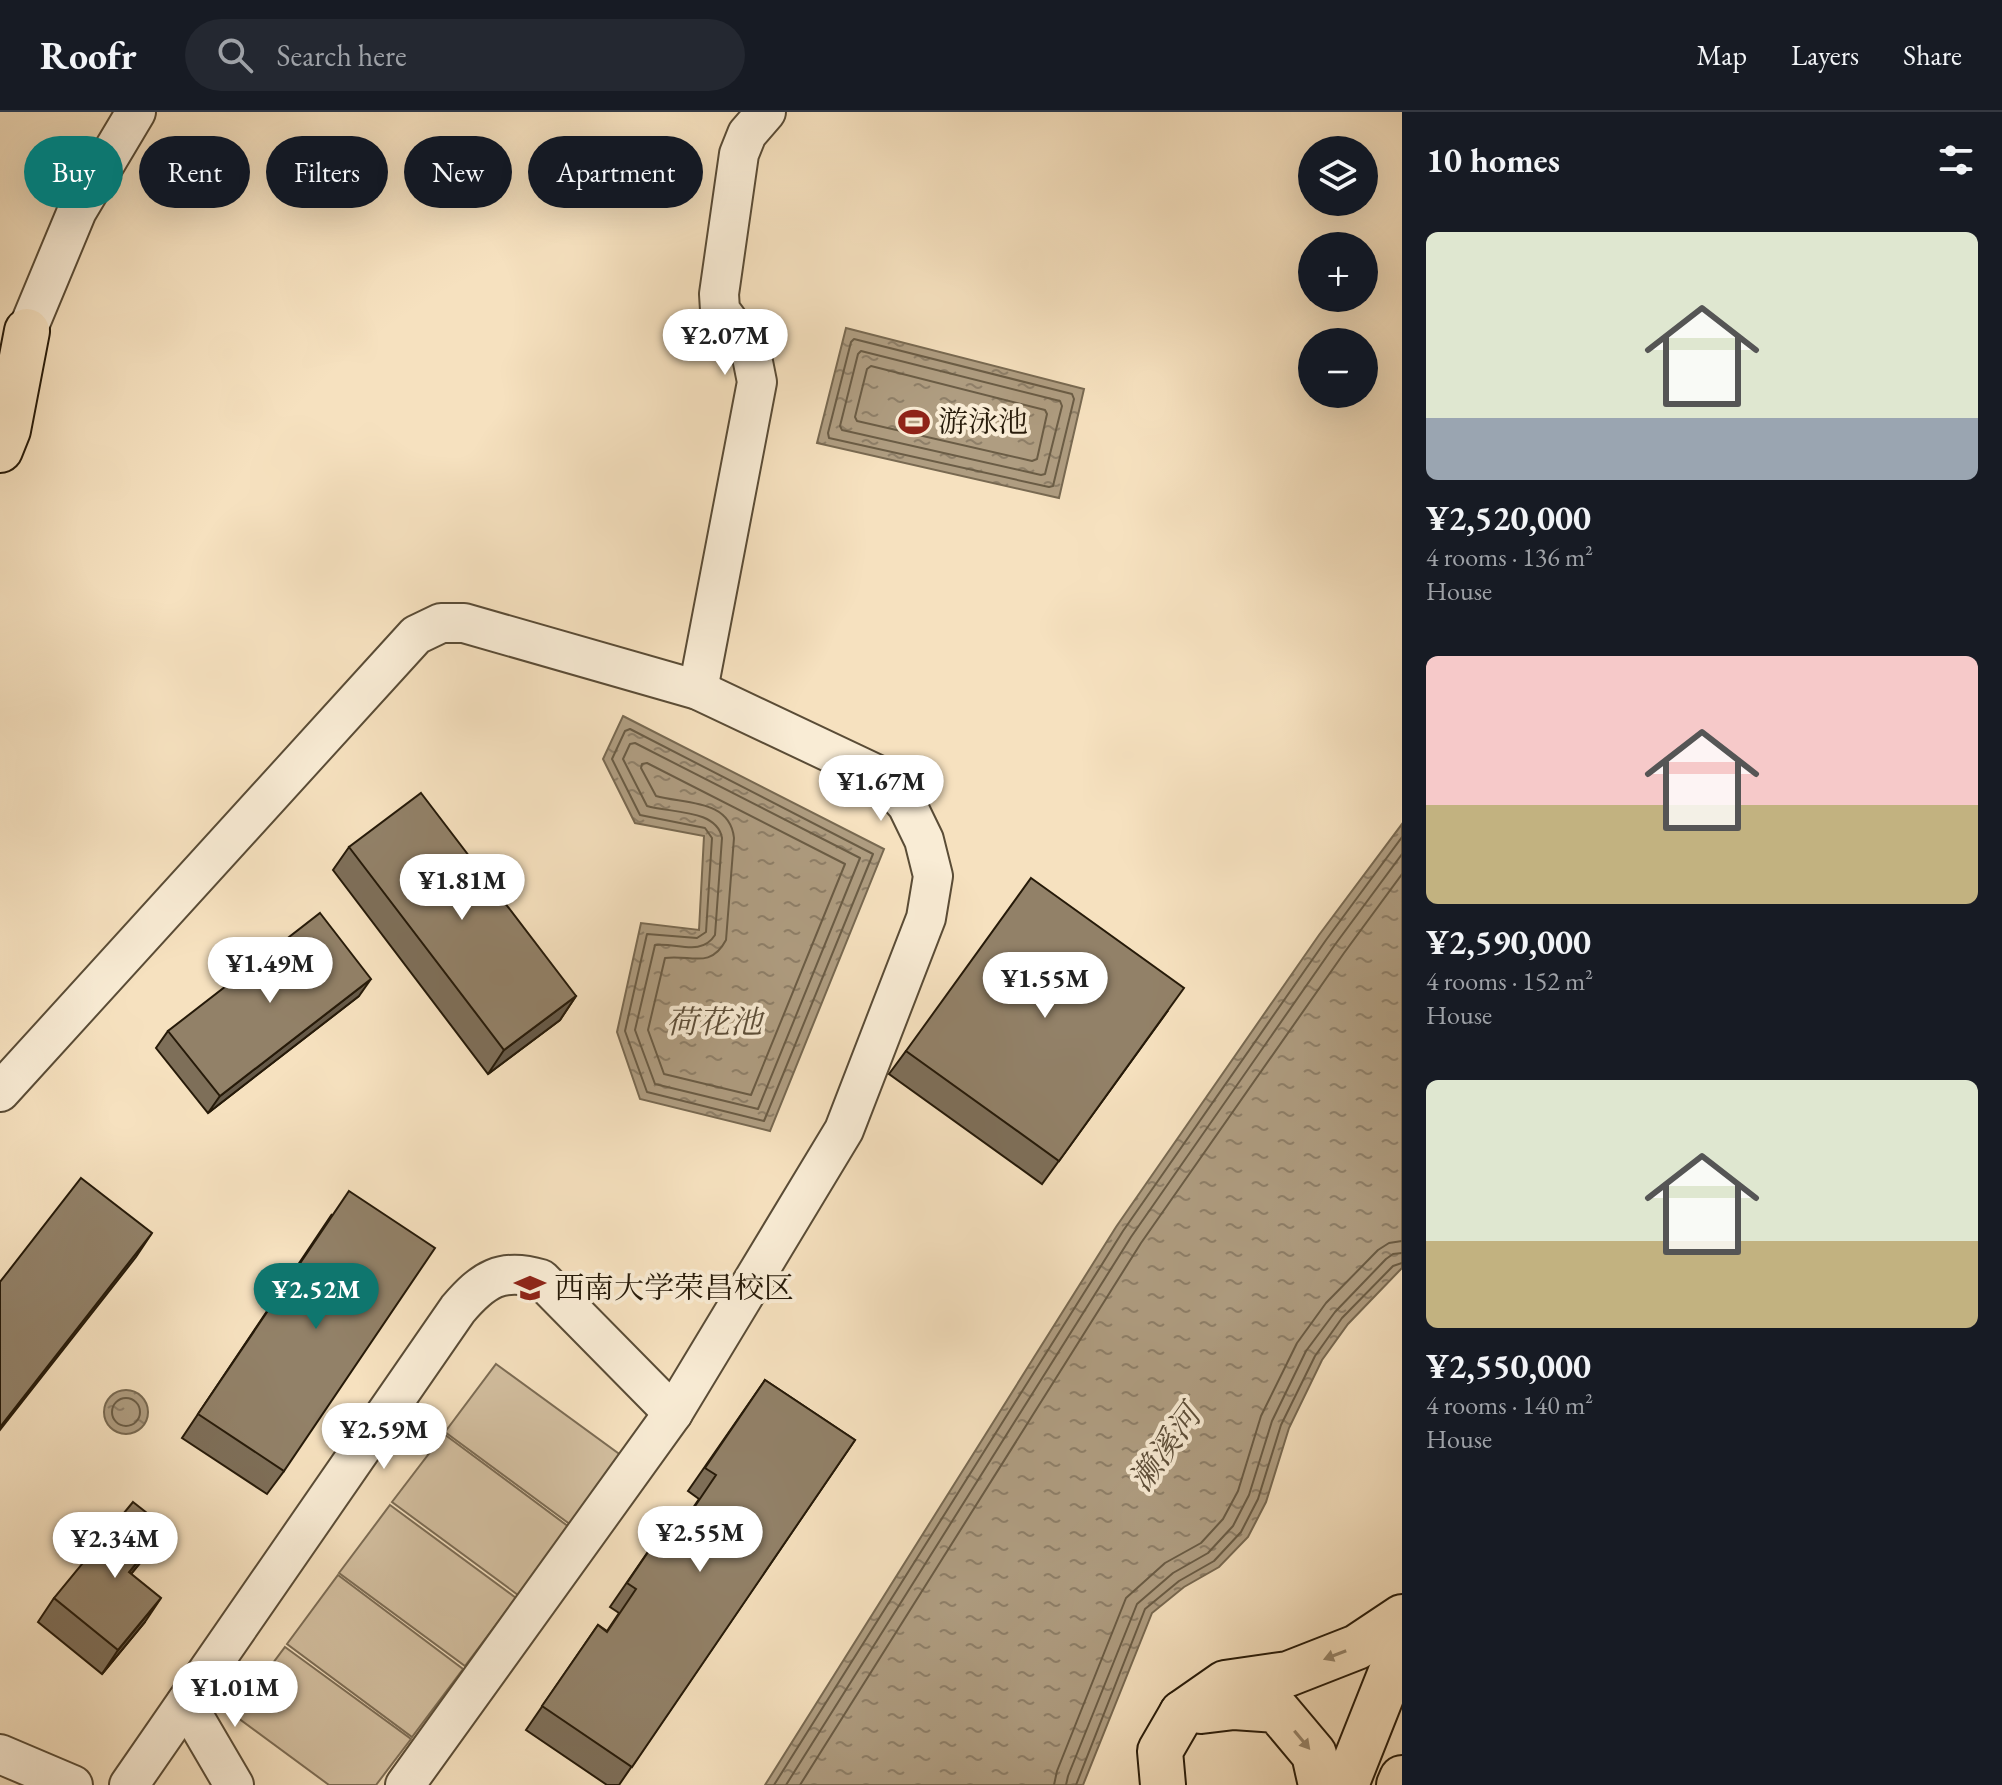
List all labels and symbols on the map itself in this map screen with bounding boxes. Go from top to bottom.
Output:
pin: ¥2.07M [660,309,790,377]
place label: 游泳池 [938,402,1028,441]
sports icon: 游泳池 [897,405,931,439]
pin: ¥1.67M [816,755,946,823]
pin: ¥1.81M [397,854,527,922]
pin: ¥1.49M [205,937,335,1005]
pin: ¥1.55M [980,952,1110,1020]
water label: 荷花池 [666,1001,765,1043]
pin: ¥2.52M [251,1263,381,1331]
place label: 西南大学荣昌校区 [554,1268,794,1307]
school or university icon: 西南大学荣昌校区 [513,1271,547,1305]
water label: 濑溪河 [1120,1393,1213,1499]
pin: ¥2.59M [319,1403,449,1471]
pin: ¥2.55M [635,1506,765,1574]
pin: ¥2.34M [50,1512,180,1580]
one-way arrow [1323,1649,1347,1662]
pin: ¥1.01M [170,1661,300,1729]
one-way arrow [1293,1729,1310,1749]

